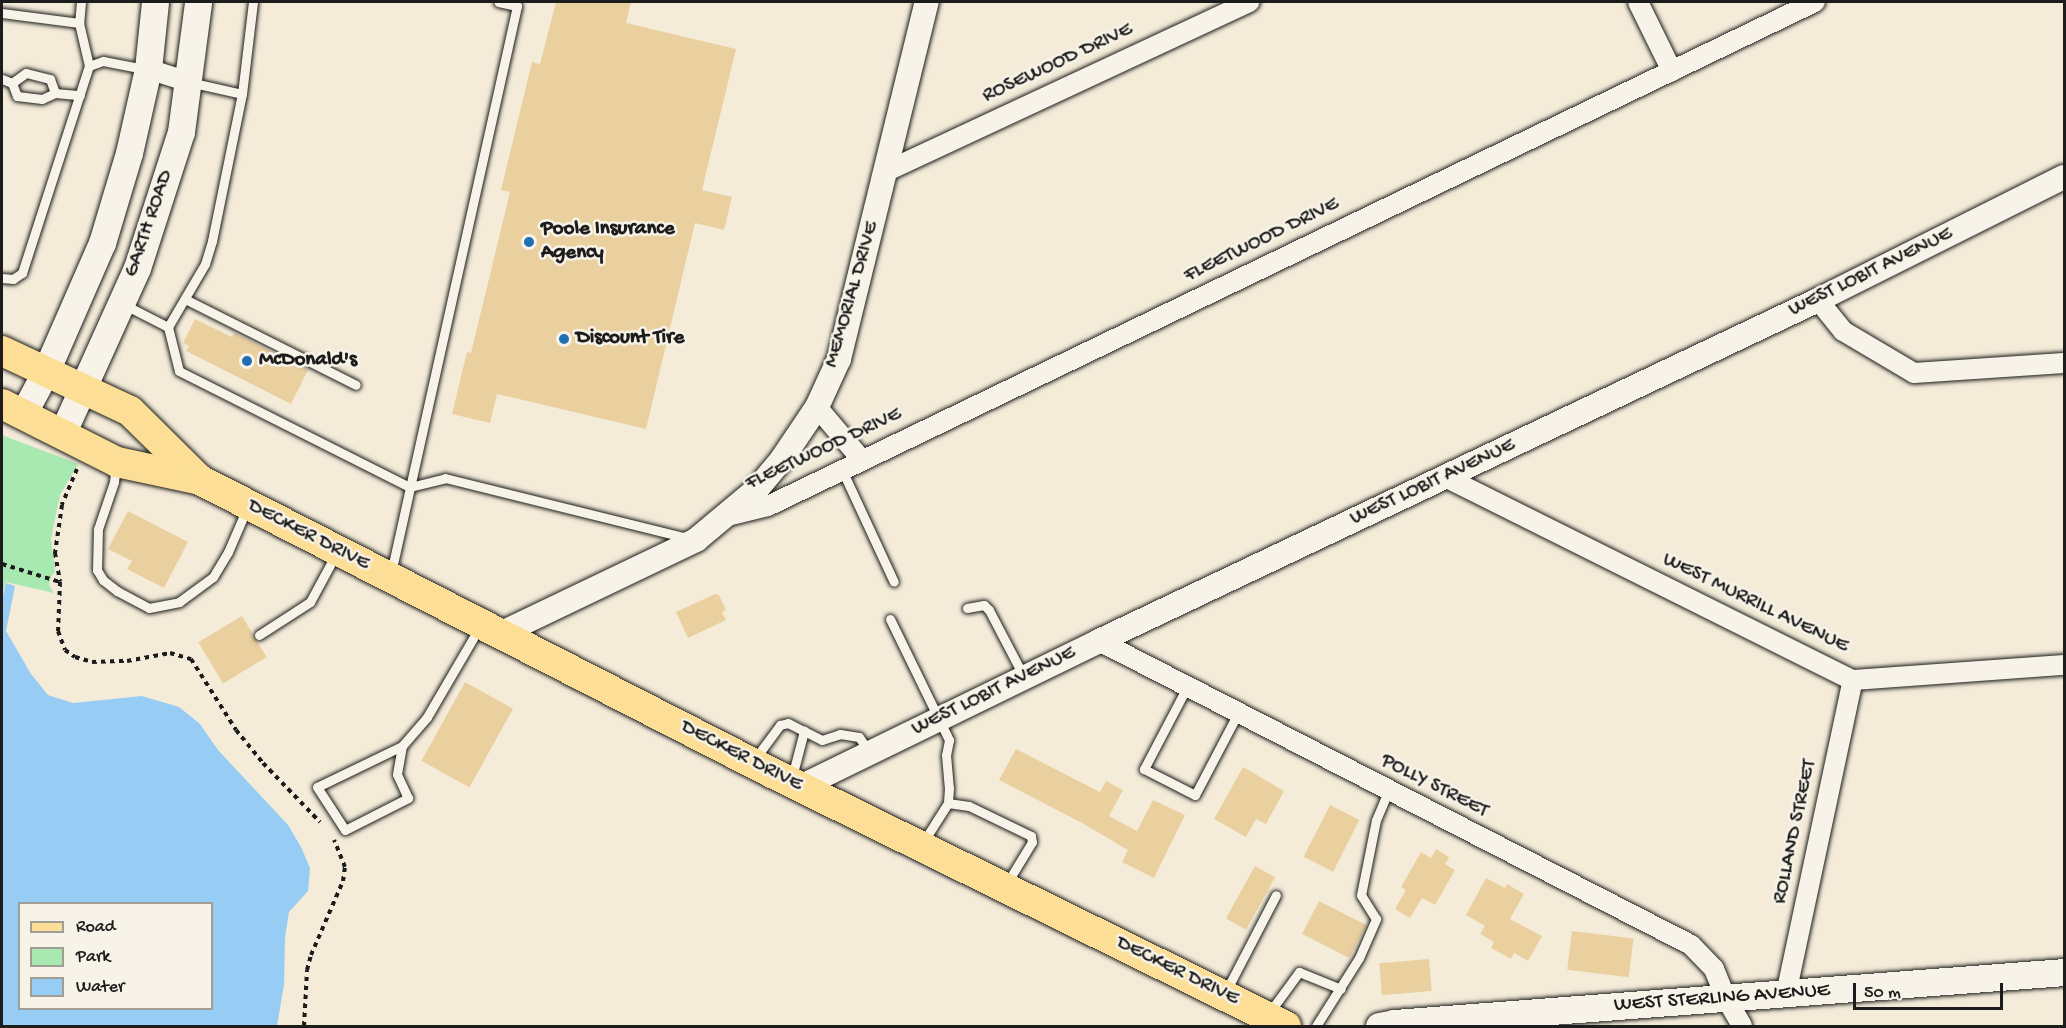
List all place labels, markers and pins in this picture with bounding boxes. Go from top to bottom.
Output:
place label: Poole Insurance Agency [541,217,674,267]
marker: Poole Insurance Agency [522,235,536,249]
place label: Discount Tire [576,326,684,352]
marker: Discount Tire [557,332,571,346]
place label: McDonald's [259,348,357,374]
marker: McDonald's [240,354,254,368]

